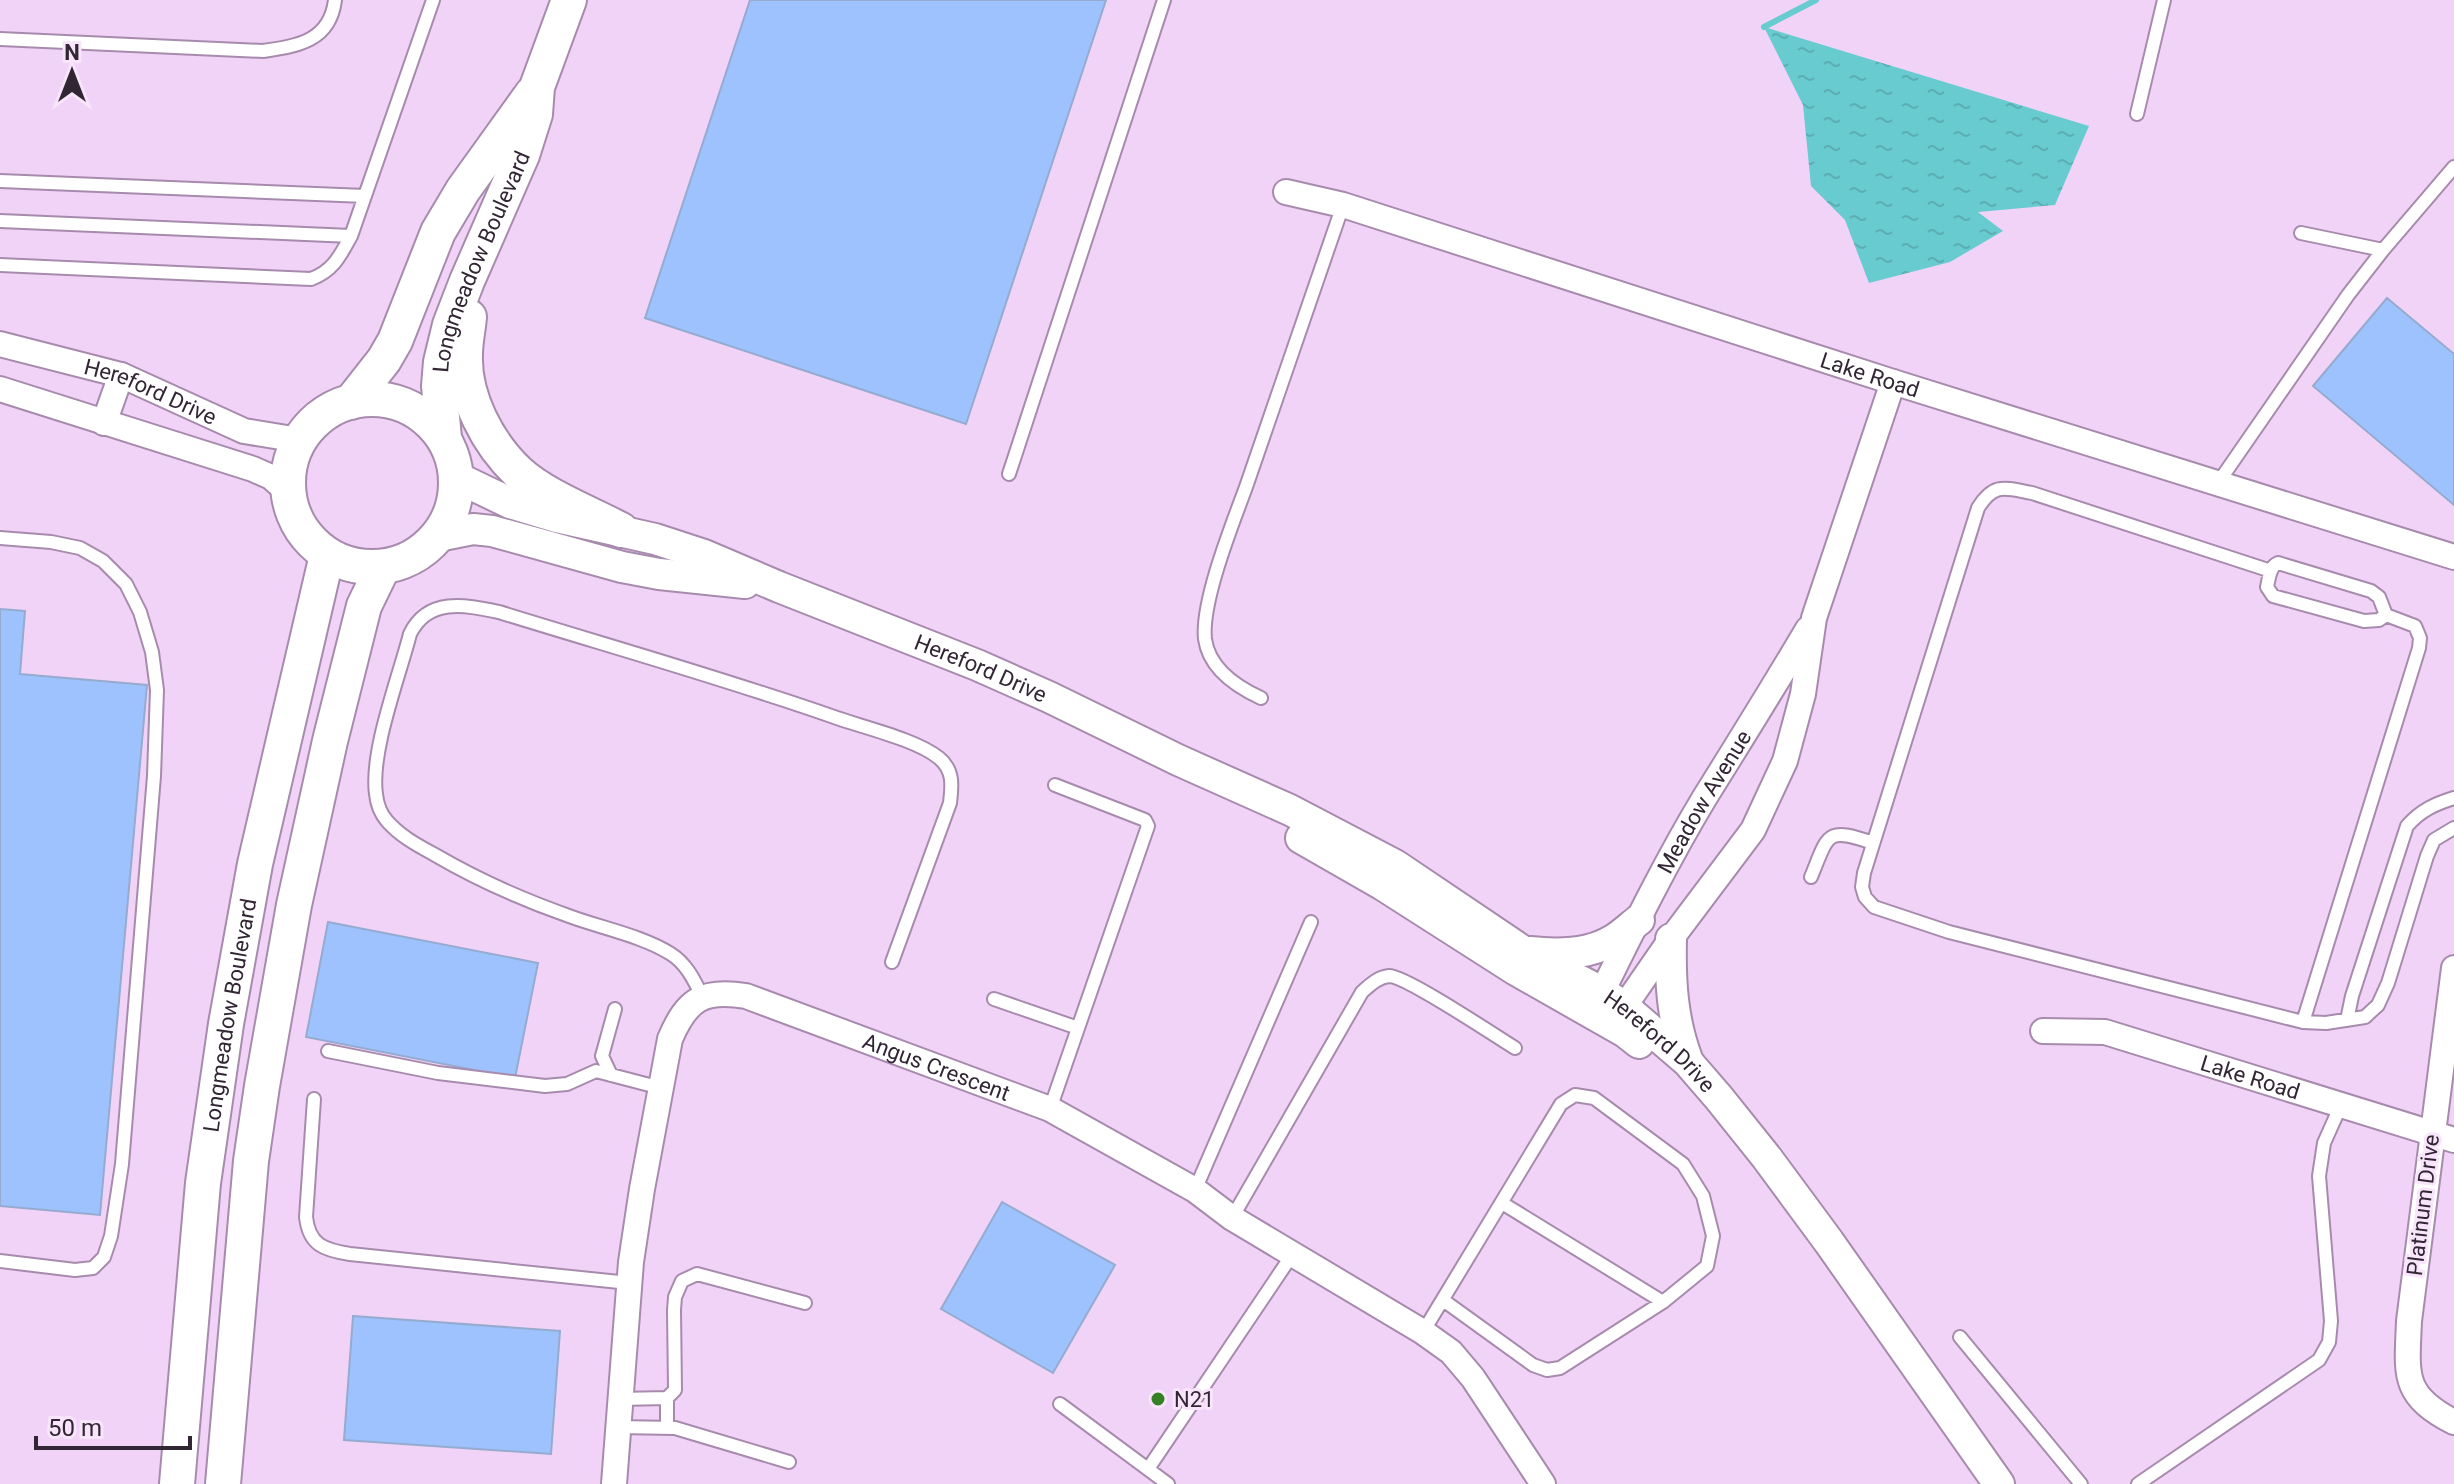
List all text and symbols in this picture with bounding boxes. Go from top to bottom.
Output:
north arrow [32,32,112,112]
text: N [64,40,80,65]
street label: Longmeadow Boulevard [428,147,535,373]
street label: Lake Road [1817,347,1922,402]
street label: Hereford Drive [82,354,221,429]
street label: Hereford Drive [911,629,1051,707]
street label: Meadow Avenue [1652,726,1756,877]
street label: Longmeadow Boulevard [198,896,261,1134]
street label: Hereford Drive [1599,985,1721,1097]
street label: Angus Crescent [859,1028,1013,1105]
street label: Lake Road [2198,1050,2303,1104]
street label: Platinum Drive [2402,1133,2444,1277]
place label: N21 [1174,1387,1214,1412]
marker: N21 [1149,1390,1167,1408]
scale bar [36,1400,190,1450]
text: 50 m [48,1414,102,1442]

